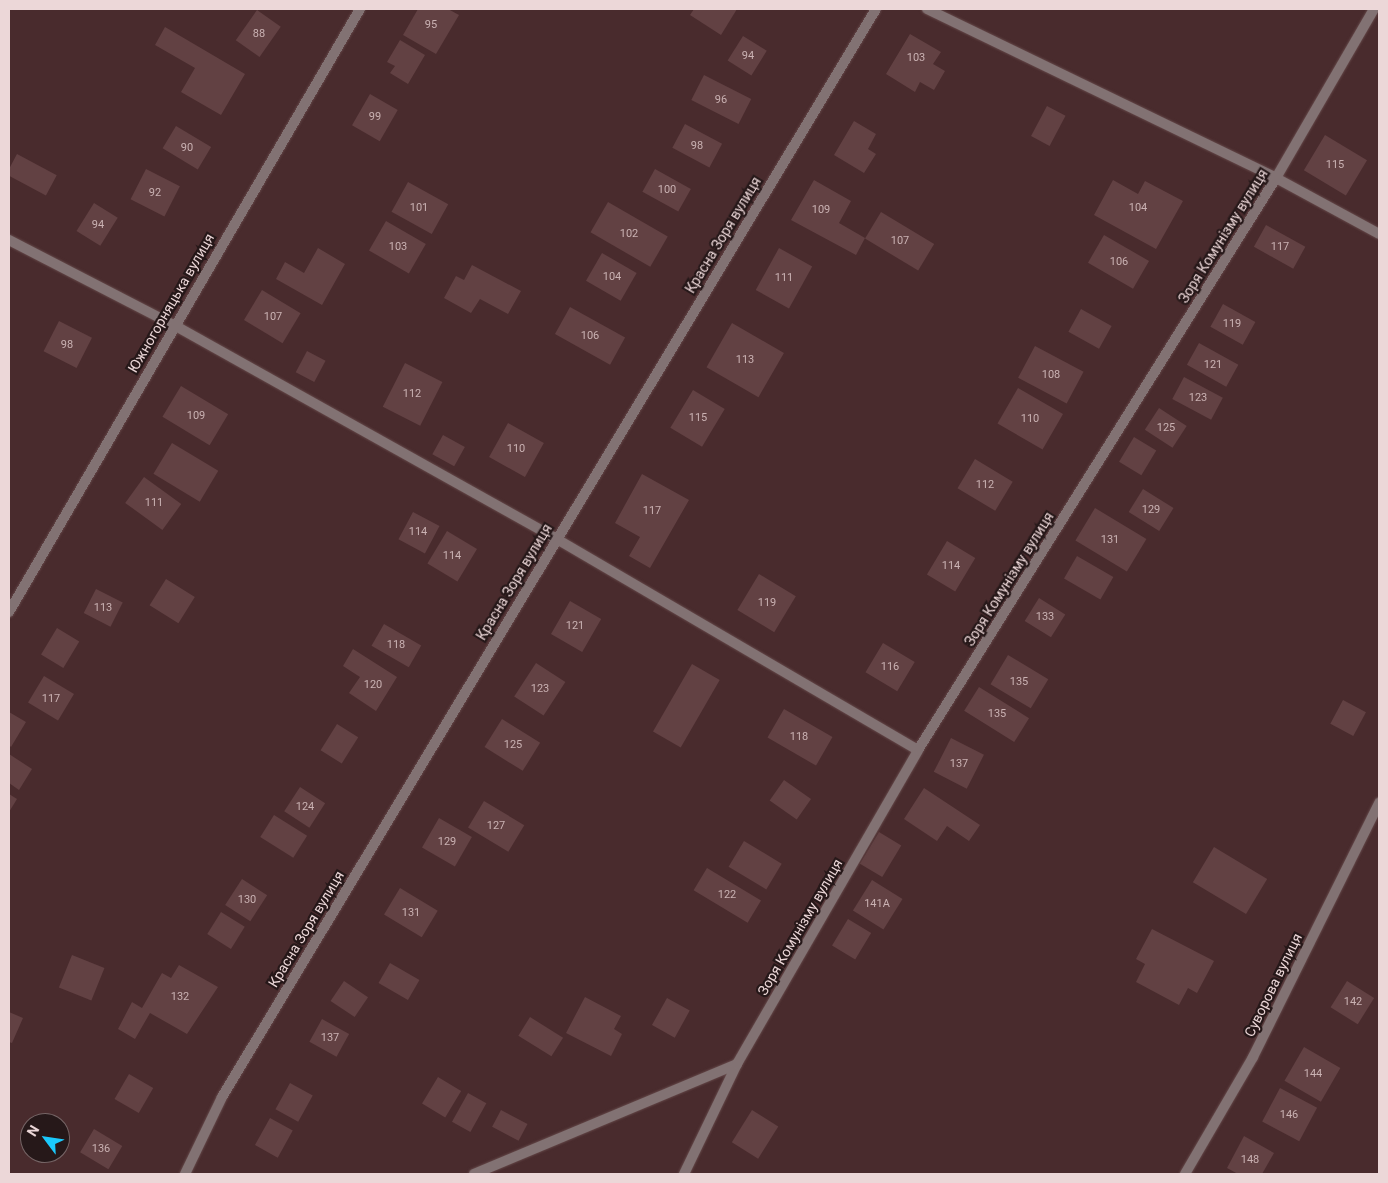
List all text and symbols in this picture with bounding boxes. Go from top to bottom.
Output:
house number: 95 [425,18,437,32]
house number: 88 [253,27,265,41]
house number: 94 [742,49,754,63]
house number: 103 [907,51,925,65]
house number: 96 [715,93,727,107]
house number: 99 [369,110,381,124]
house number: 98 [691,139,703,153]
house number: 90 [181,141,193,155]
house number: 115 [1326,158,1344,172]
street label: Зоря Комунізму вулиця [1175,166,1271,306]
street label: Красна Зоря вулиця [682,174,764,296]
house number: 100 [658,183,676,197]
house number: 92 [149,186,161,200]
house number: 101 [410,201,428,215]
house number: 104 [1129,201,1147,215]
house number: 109 [812,203,830,217]
house number: 94 [92,218,104,232]
house number: 102 [620,227,638,241]
street label: Южногорняцька вулиця [124,231,218,375]
house number: 107 [891,234,909,248]
house number: 103 [389,240,407,254]
house number: 117 [1271,240,1289,254]
house number: 106 [1110,255,1128,269]
house number: 104 [603,270,621,284]
house number: 111 [775,271,793,285]
house number: 107 [264,310,282,324]
house number: 119 [1223,317,1241,331]
house number: 106 [581,329,599,343]
house number: 98 [61,338,73,352]
house number: 113 [736,353,754,367]
house number: 121 [1204,358,1222,372]
house number: 108 [1042,368,1060,382]
house number: 112 [403,387,421,401]
house number: 123 [1189,391,1207,405]
house number: 109 [187,409,205,423]
house number: 115 [689,411,707,425]
house number: 110 [1021,412,1039,426]
house number: 125 [1157,421,1175,435]
house number: 110 [507,442,525,456]
house number: 112 [976,478,994,492]
house number: 111 [145,496,163,510]
house number: 129 [1142,503,1160,517]
house number: 117 [643,504,661,518]
street label: Зоря Комунізму вулиця [961,509,1057,649]
street label: Красна Зоря вулиця [473,521,555,643]
house number: 114 [409,525,427,539]
house number: 131 [1101,533,1119,547]
house number: 114 [443,549,461,563]
house number: 114 [942,559,960,573]
house number: 119 [758,596,776,610]
house number: 113 [94,601,112,615]
house number: 133 [1036,610,1054,624]
house number: 121 [566,619,584,633]
house number: 118 [387,638,405,652]
house number: 116 [881,660,899,674]
house number: 135 [1010,675,1028,689]
house number: 120 [364,678,382,692]
house number: 123 [531,682,549,696]
house number: 117 [42,692,60,706]
house number: 135 [988,707,1006,721]
house number: 118 [790,730,808,744]
house number: 125 [504,738,522,752]
house number: 137 [950,757,968,771]
house number: 124 [296,800,314,814]
house number: 127 [487,819,505,833]
house number: 129 [438,835,456,849]
street label: Зоря Комунізму вулиця [754,856,846,998]
street label: Красна Зоря вулиця [265,868,347,990]
house number: 122 [718,888,736,902]
house number: 130 [238,893,256,907]
house number: 141А [864,897,890,911]
house number: 131 [402,906,420,920]
street label: Суворова вулиця [1241,930,1305,1040]
house number: 132 [171,990,189,1004]
house number: 142 [1344,995,1362,1009]
house number: 137 [321,1031,339,1045]
house number: 144 [1304,1067,1322,1081]
house number: 146 [1280,1108,1298,1122]
north arrow [20,1113,70,1163]
text: N [24,1122,42,1139]
house number: 136 [92,1142,110,1156]
house number: 148 [1241,1153,1259,1167]

